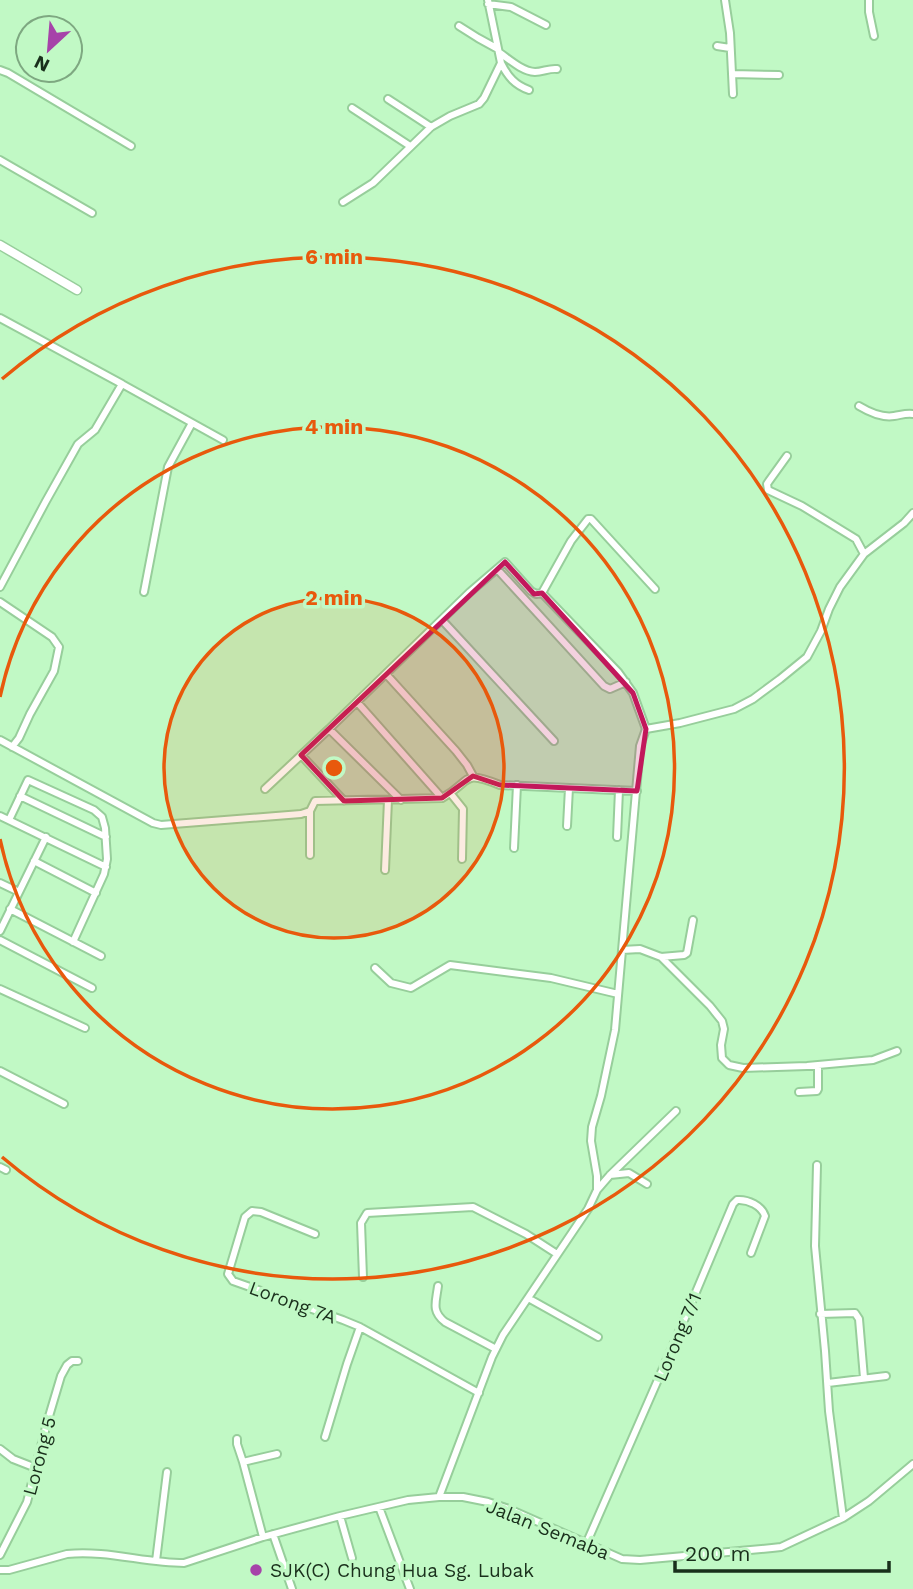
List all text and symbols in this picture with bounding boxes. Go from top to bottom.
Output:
north arrow [14,14,84,84]
text: N [30,50,53,77]
text: 6 min [305,244,363,269]
text: 4 min [305,414,363,439]
text: 2 min [305,585,363,610]
centre of rings [322,756,346,780]
street label: Lorong 7A [246,1276,340,1329]
street label: Lorong 7/1 [648,1289,706,1385]
street label: Lorong 5 [18,1414,61,1498]
street label: Jalan Semaba [483,1494,613,1565]
scale bar [675,1530,888,1574]
text: 200 m [685,1541,751,1566]
place label: SJK(C) Chung Hua Sg. Lubak [270,1559,534,1582]
marker: SJK(C) Chung Hua Sg. Lubak [248,1562,264,1578]

